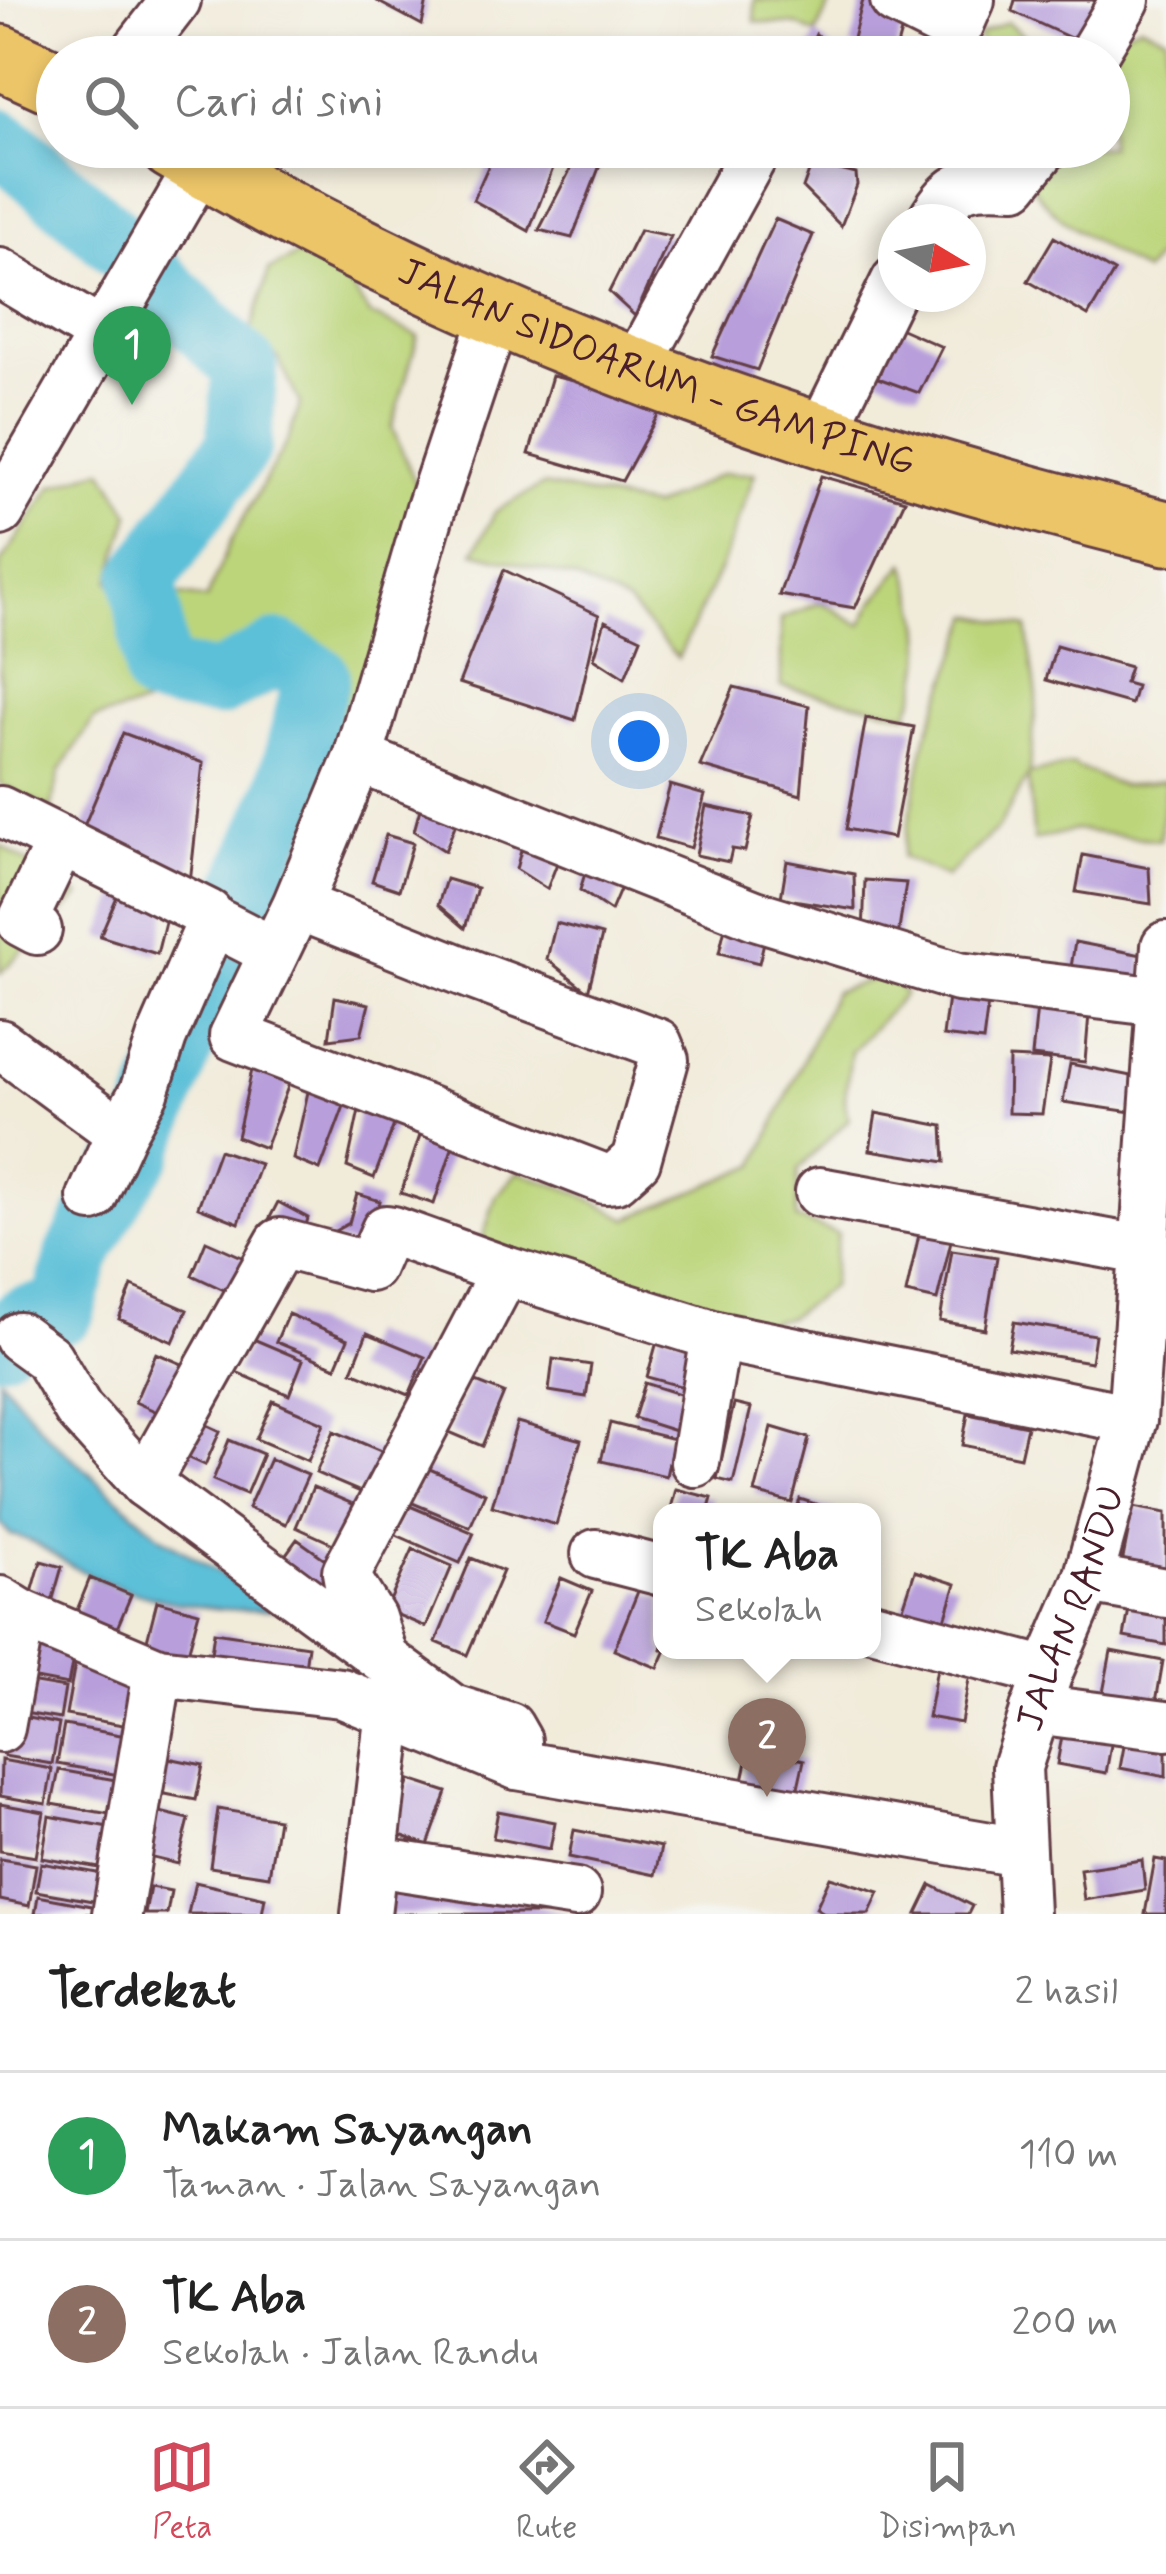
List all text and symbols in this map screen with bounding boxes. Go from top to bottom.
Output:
search box [36,36,1130,168]
icon: search [78,69,144,135]
text: Cari di sini [174,73,383,132]
north arrow [878,204,986,312]
street label: JALAN SIDOARUM - GAMPING [390,246,921,489]
pin: 1 [93,306,171,405]
your location [609,711,669,771]
street label: JALAN RANDU [1005,1480,1138,1738]
popup [653,1503,881,1659]
text: TK Aba [695,1526,839,1585]
text: Sekolah [695,1585,823,1636]
pin: 2 [728,1698,806,1797]
text: Terdekat [48,1959,236,2025]
text: 2 hasil [1015,1967,1118,2018]
text: Makam Sayangan [162,2101,533,2160]
text: 1 [78,2130,96,2181]
text: 110 m [1019,2130,1118,2181]
text: Taman · Jalan Sayangan [162,2160,601,2211]
text: TK Aba [162,2269,306,2328]
text: 2 [77,2298,97,2349]
text: 200 m [1012,2298,1118,2349]
text: Sekolah · Jalan Randu [162,2328,538,2379]
tab: Peta [149,2434,215,2550]
tab: Rute [514,2434,580,2550]
tab: Disimpan [878,2434,1017,2550]

